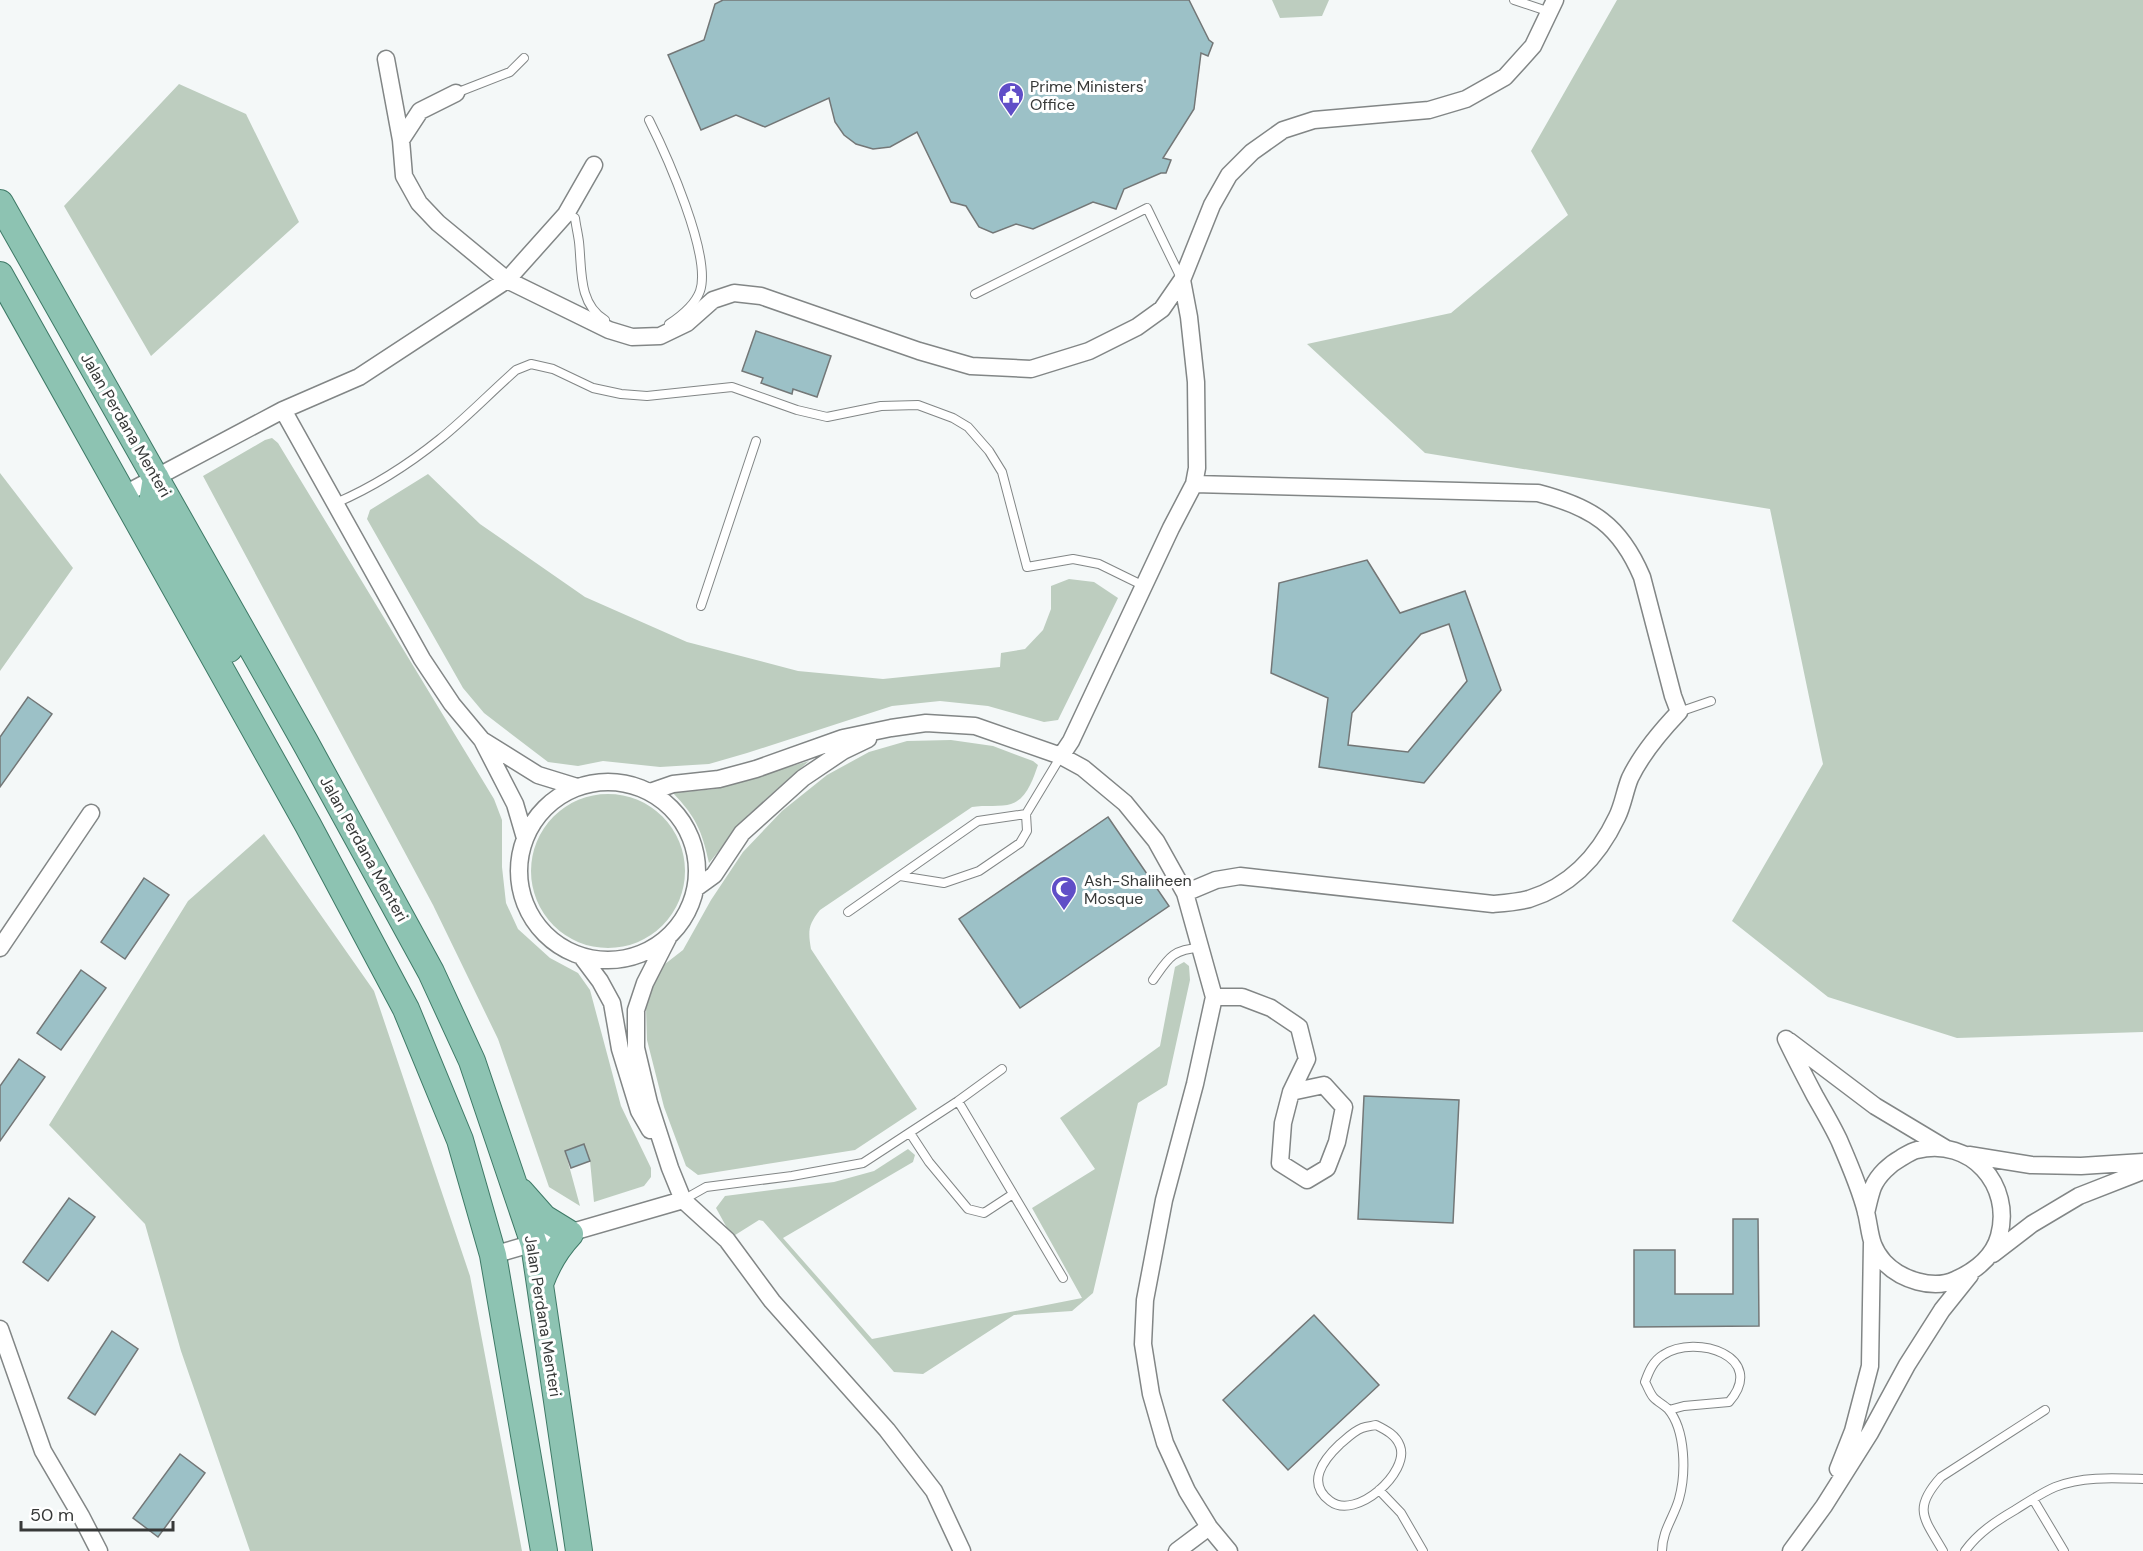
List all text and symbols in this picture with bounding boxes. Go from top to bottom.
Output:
place label: Prime Ministers' Office [1030,76,1146,115]
public building icon: Prime Ministers' Office [996,80,1026,118]
street label: Jalan Perdana Menteri [76,349,176,501]
street label: Jalan Perdana Menteri [315,772,413,926]
place label: Ash-Shaliheen Mosque [1084,870,1192,909]
mosque icon: Ash-Shaliheen Mosque [1049,874,1079,912]
street label: Jalan Perdana Menteri [520,1234,566,1398]
scale bar [21,1494,172,1532]
text: 50 m [30,1503,74,1527]

